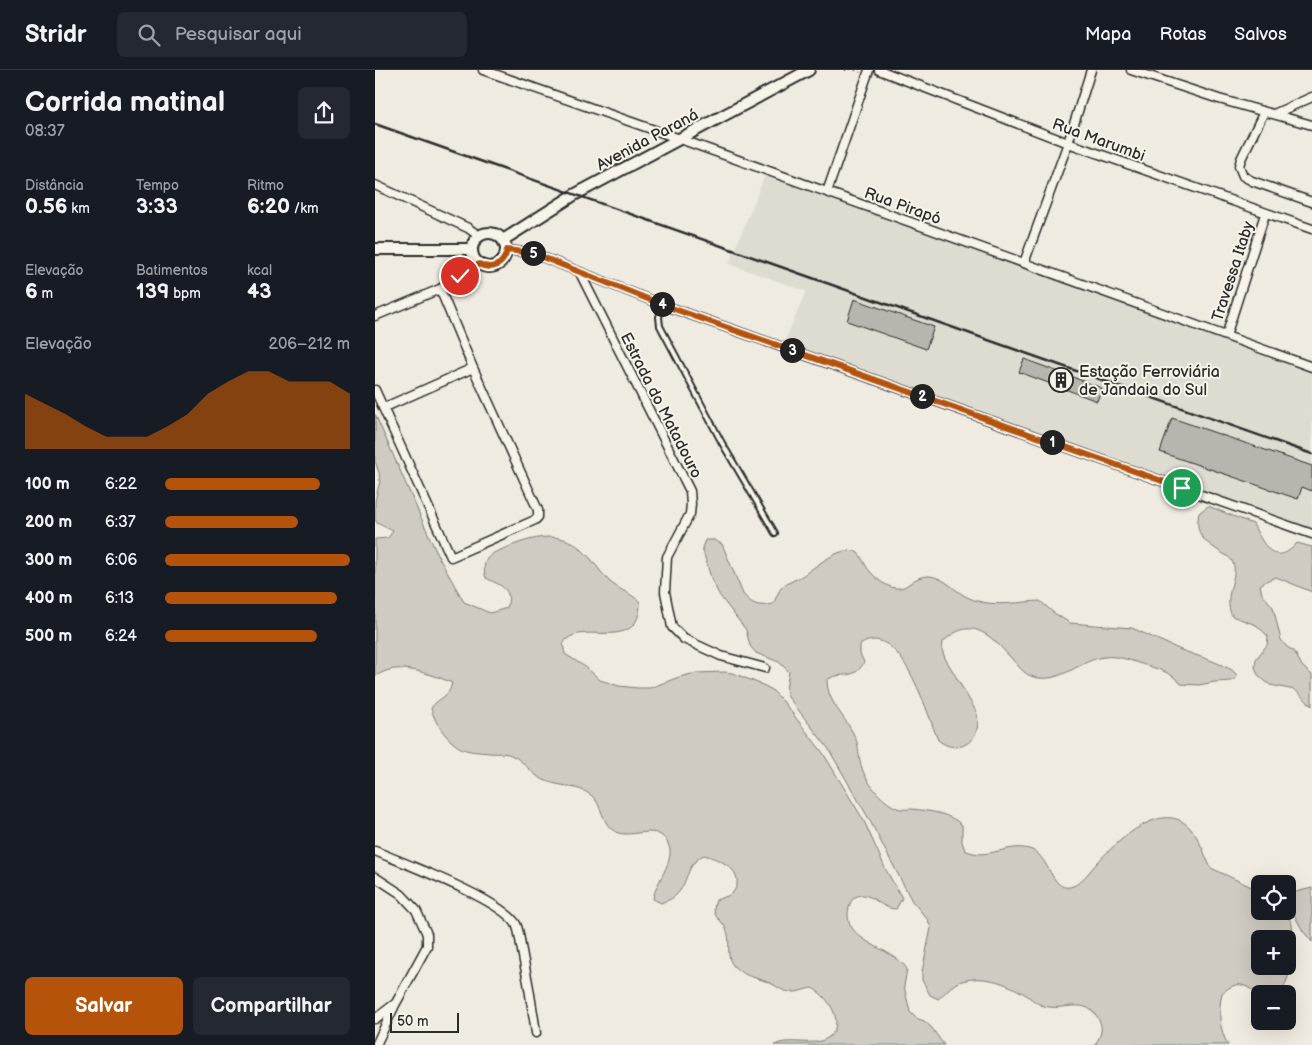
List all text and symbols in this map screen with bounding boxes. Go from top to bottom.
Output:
search box [117,12,467,57]
text: Stridr [25,20,87,49]
icon: search [135,21,163,49]
text: Pesquisar aqui [175,23,302,46]
text: Mapa [1085,24,1131,45]
text: Rotas [1159,24,1206,45]
text: Salvos [1234,24,1287,45]
text: Corrida matinal [25,86,225,119]
button: share [298,87,350,139]
street label: Avenida Paraná [593,105,702,175]
street label: Rua Marumbi [1049,115,1147,166]
text: 08:37 [25,122,65,141]
text: Distância [25,177,84,194]
text: Tempo [136,177,179,194]
text: Ritmo [247,177,284,194]
street label: Rua Pirapó [861,184,944,229]
text: 0.56 [25,194,68,219]
text: 3:33 [136,194,178,219]
text: 6:20 [247,194,290,219]
text: km [68,200,90,217]
text: /km [290,200,319,217]
street label: Travessa Itaby [1208,218,1259,324]
pin: 5 [521,240,545,266]
text: 5 [529,245,538,262]
pin [439,255,481,297]
text: Elevação [25,262,83,279]
text: Batimentos [136,262,208,279]
text: kcal [247,262,272,279]
icon: check [446,262,474,290]
text: 6 [25,279,38,304]
text: 139 [136,279,169,304]
text: 43 [247,279,272,304]
text: m [38,285,53,302]
text: bpm [169,285,201,302]
pin: 4 [649,292,675,316]
text: 4 [658,296,667,313]
street label: Estrada do Matadouro [616,330,706,482]
text: Elevação [25,335,92,354]
text: 206–212 m [268,335,350,354]
pin: 3 [779,338,805,362]
text: 3 [788,342,797,359]
place label: Estação Ferroviária de Jandaia do Sul [1079,363,1220,400]
building icon: Estação Ferroviária de Jandaia do Sul [1048,367,1074,393]
pin: 2 [909,384,935,408]
text: 2 [918,388,927,405]
pin: 1 [1039,430,1065,454]
text: 1 [1050,434,1055,451]
pin [1161,467,1203,509]
icon: arrive [1168,474,1196,502]
text: 100 m [25,475,70,494]
text: 6:22 [105,475,137,494]
text: 200 m [25,513,72,532]
text: 6:37 [105,513,136,532]
text: 300 m [25,551,72,570]
text: 6:06 [105,551,137,570]
text: 400 m [25,589,72,608]
text: 6:13 [105,589,134,608]
text: 500 m [25,627,72,646]
text: 6:24 [105,627,137,646]
map controls [1251,875,1296,1030]
button: locate [1251,875,1296,920]
button: + [1251,930,1296,975]
button: Salvar [25,977,183,1035]
button: Compartilhar [193,977,350,1035]
button: − [1251,985,1296,1030]
scale bar [390,1010,459,1033]
text: 50 m [397,1013,429,1030]

